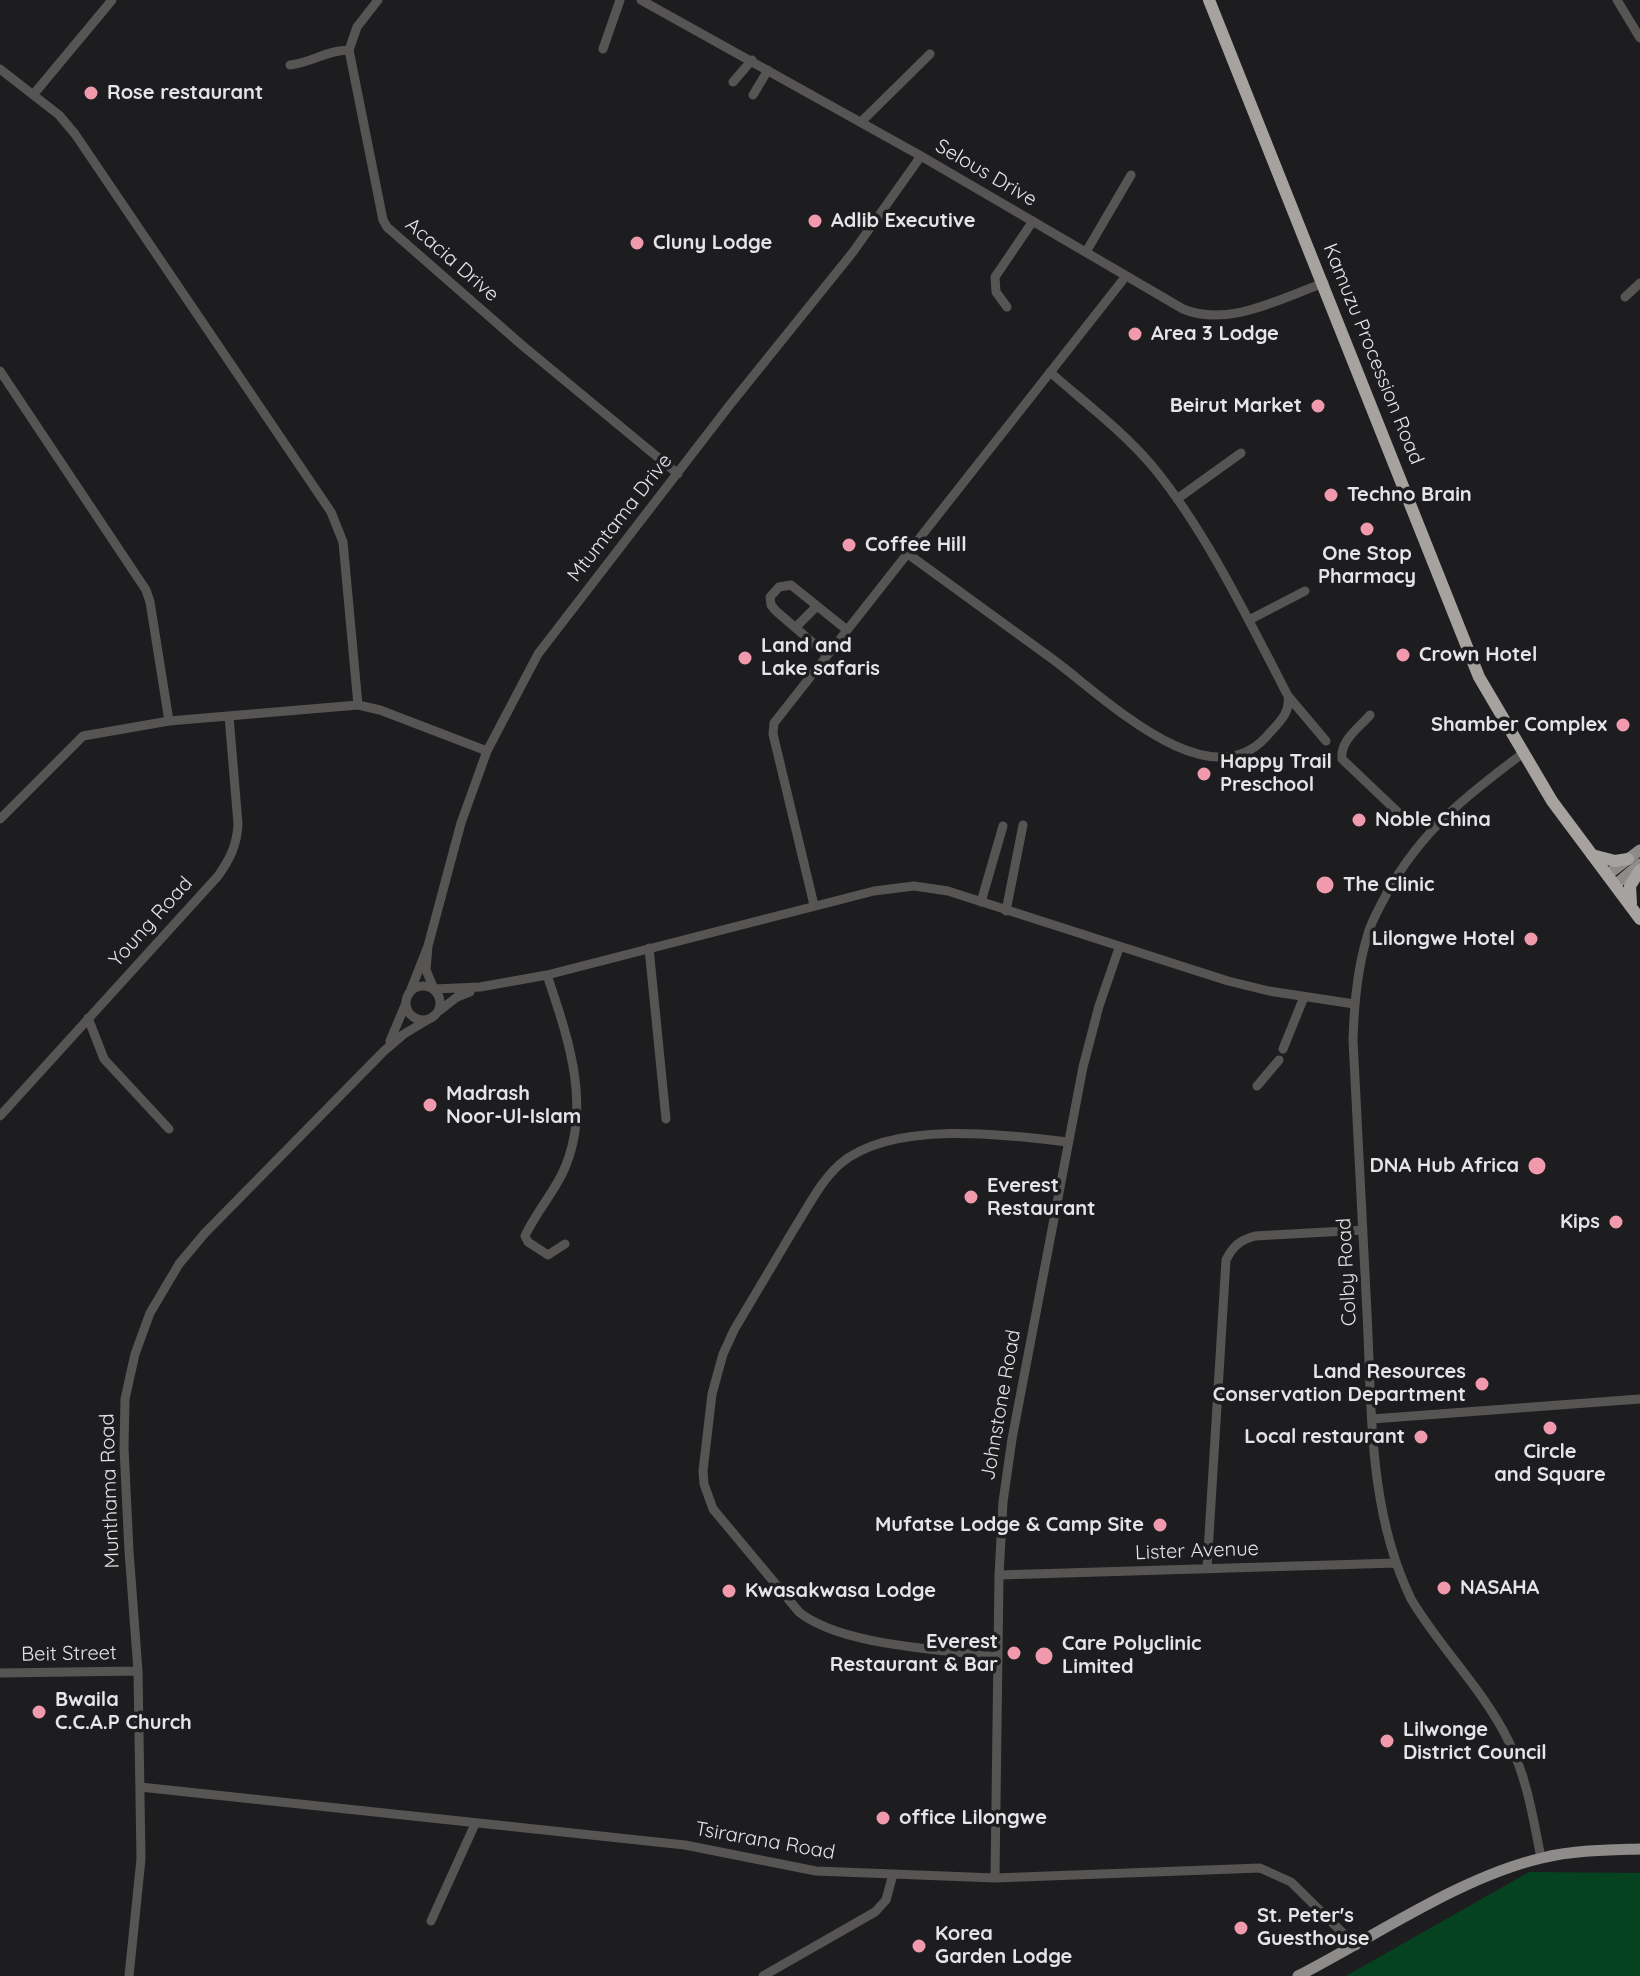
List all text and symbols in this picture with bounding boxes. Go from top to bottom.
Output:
place label: Rose restaurant [107,81,263,105]
marker: Rose restaurant [82,84,100,102]
street label: Selous Drive [931,134,1041,212]
place label: Adlib Executive [831,209,976,233]
marker: Adlib Executive [806,212,824,230]
street label: Acacia Drive [400,213,504,307]
place label: Cluny Lodge [653,231,772,255]
marker: Cluny Lodge [628,234,646,252]
street label: Kamuzu Procession Road [1318,240,1428,468]
place label: Area 3 Lodge [1151,322,1279,346]
marker: Area 3 Lodge [1126,325,1144,343]
place label: Beirut Market [1170,394,1302,418]
marker: Beirut Market [1309,397,1327,415]
street label: Mtumtama Drive [563,449,677,587]
place label: Techno Brain [1347,483,1472,507]
marker: Techno Brain [1322,486,1340,504]
marker: One Stop Pharmacy [1358,520,1376,538]
place label: Coffee Hill [865,533,967,557]
marker: Coffee Hill [840,536,858,554]
place label: One Stop Pharmacy [1318,542,1416,589]
place label: Land and Lake safaris [761,634,880,681]
place label: Crown Hotel [1419,643,1537,667]
marker: Crown Hotel [1394,646,1412,664]
marker: Land and Lake safaris [736,649,754,667]
place label: Shamber Complex [1431,713,1607,737]
marker: Shamber Complex [1614,716,1632,734]
place label: Happy Trail Preschool [1220,750,1332,797]
marker: Happy Trail Preschool [1195,765,1213,783]
place label: Noble China [1375,808,1491,832]
marker: Noble China [1350,811,1368,829]
street label: Young Road [104,872,198,972]
place label: The Clinic [1343,873,1434,897]
marker: The Clinic [1314,874,1336,896]
place label: Lilongwe Hotel [1372,927,1515,951]
marker: Lilongwe Hotel [1522,930,1540,948]
place label: Madrash Noor-Ul-Islam [446,1082,581,1129]
marker: Madrash Noor-Ul-Islam [421,1096,439,1114]
place label: DNA Hub Africa [1369,1154,1519,1178]
marker: DNA Hub Africa [1526,1155,1548,1177]
place label: Everest Restaurant [987,1174,1095,1221]
marker: Everest Restaurant [962,1188,980,1206]
place label: Kips [1560,1210,1600,1234]
marker: Kips [1607,1213,1625,1231]
street label: Colby Road [1332,1217,1362,1327]
street label: Johnstone Road [976,1328,1026,1482]
place label: Land Resources Conservation Department [1213,1360,1466,1407]
marker: Land Resources Conservation Department [1473,1375,1491,1393]
street label: Munthama Road [95,1413,125,1569]
marker: Circle and Square [1541,1419,1559,1437]
place label: Local restaurant [1244,1425,1405,1449]
marker: Local restaurant [1412,1428,1430,1446]
place label: Circle and Square [1494,1440,1606,1487]
place label: Mufatse Lodge & Camp Site [875,1513,1144,1537]
marker: Mufatse Lodge & Camp Site [1151,1516,1169,1534]
street label: Lister Avenue [1135,1537,1259,1565]
place label: NASAHA [1460,1576,1539,1600]
place label: Kwasakwasa Lodge [745,1579,936,1603]
marker: NASAHA [1435,1579,1453,1597]
marker: Kwasakwasa Lodge [720,1582,738,1600]
place label: Everest Restaurant & Bar [830,1630,998,1677]
place label: Care Polyclinic Limited [1062,1632,1201,1679]
street label: Beit Street [21,1641,117,1667]
marker: Everest Restaurant & Bar [1005,1644,1023,1662]
marker: Care Polyclinic Limited [1033,1645,1055,1667]
place label: Bwaila C.C.A.P Church [55,1688,192,1735]
marker: Bwaila C.C.A.P Church [30,1703,48,1721]
place label: Lilwonge District Council [1403,1718,1547,1765]
marker: Lilwonge District Council [1378,1732,1396,1750]
place label: office Lilongwe [899,1806,1047,1830]
marker: office Lilongwe [874,1809,892,1827]
street label: Tsirarana Road [693,1817,837,1865]
place label: St. Peter's Guesthouse [1257,1904,1370,1951]
marker: St. Peter's Guesthouse [1232,1919,1250,1937]
place label: Korea Garden Lodge [935,1922,1072,1969]
marker: Korea Garden Lodge [910,1937,928,1955]

